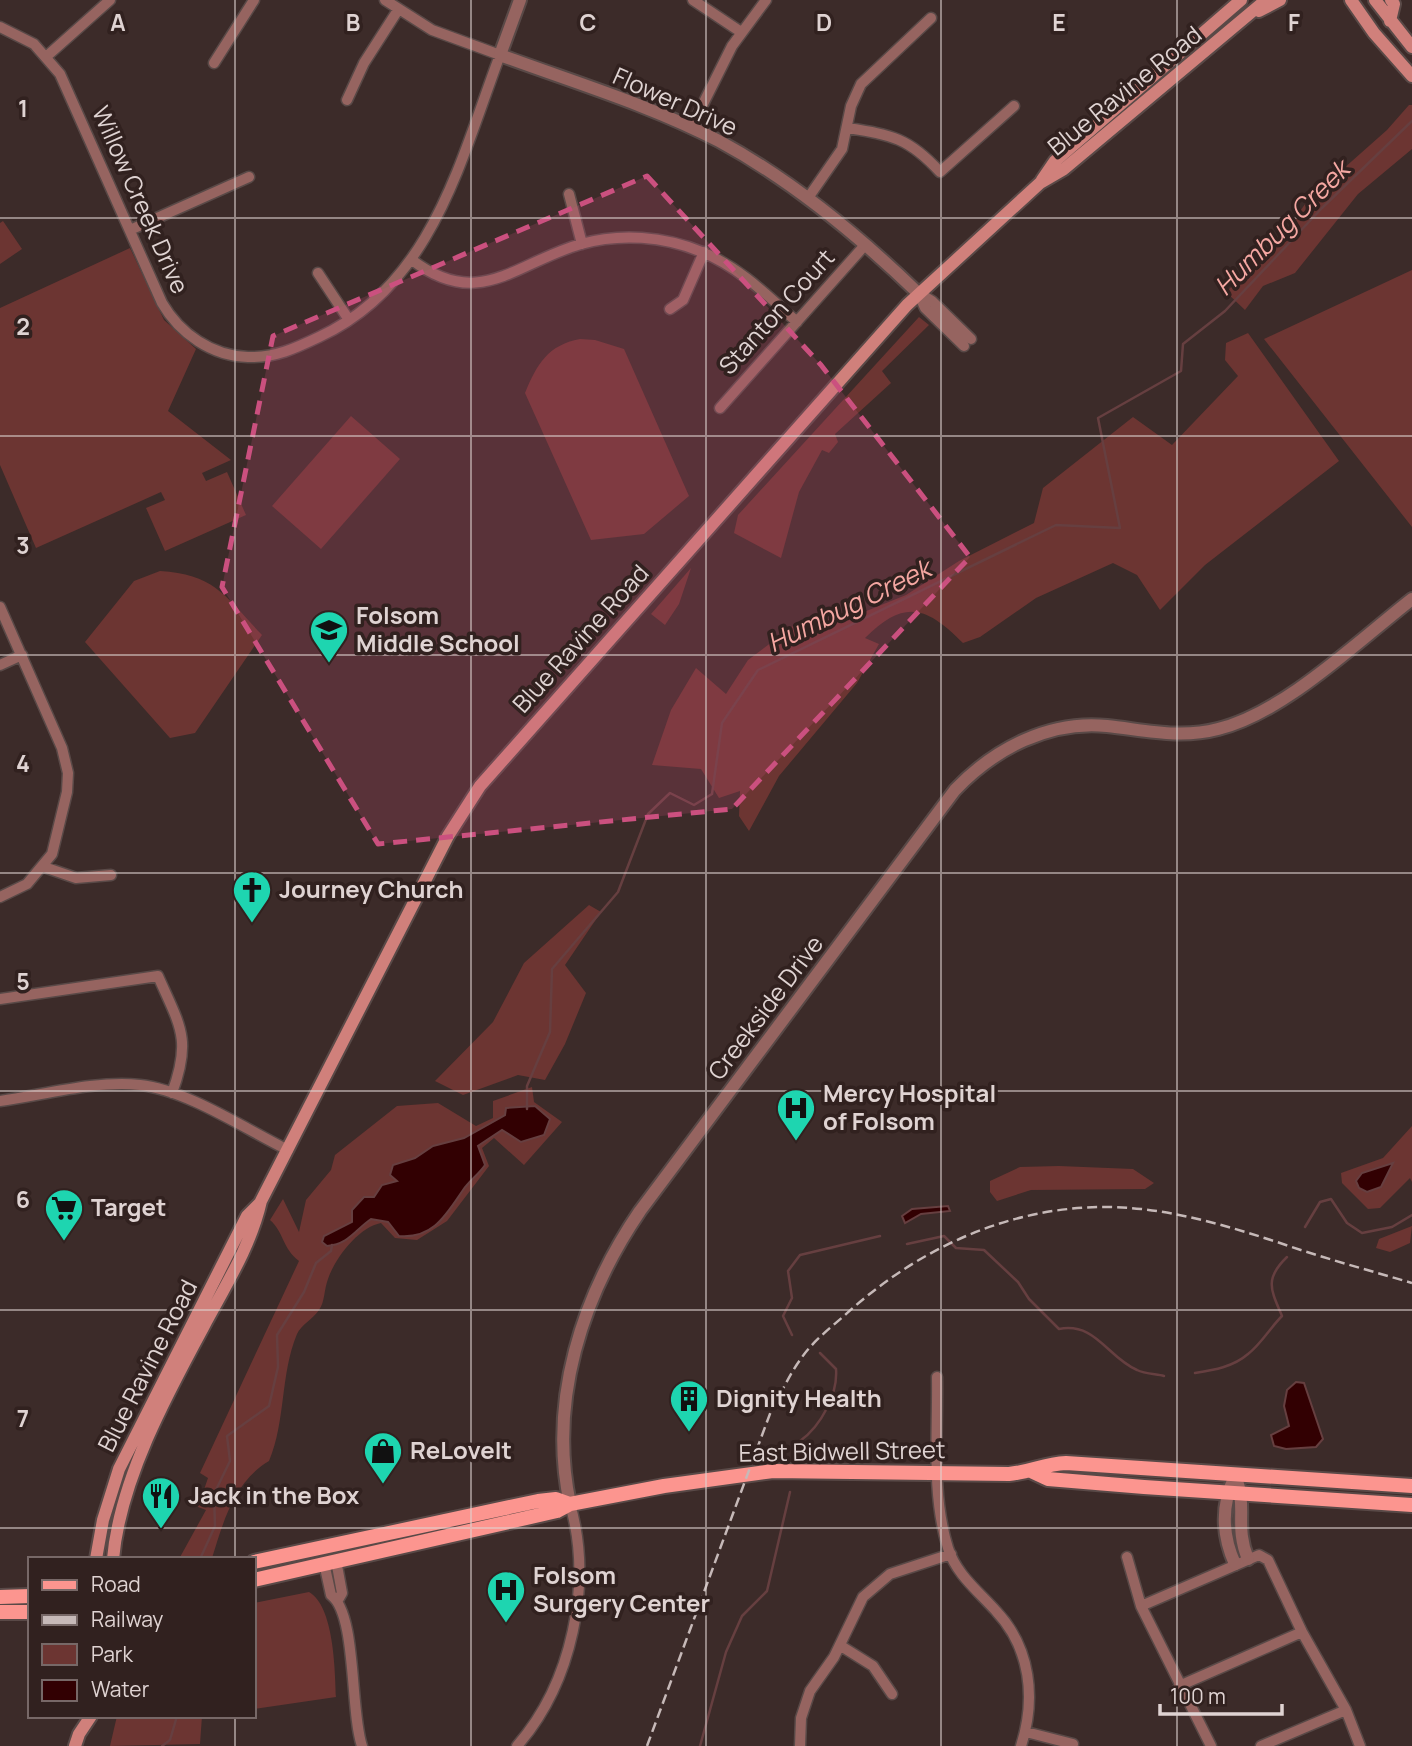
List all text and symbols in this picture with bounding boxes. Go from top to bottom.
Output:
text: A [110,6,126,38]
text: B [346,6,360,38]
text: C [580,6,597,38]
text: D [816,6,832,38]
text: E [1052,6,1066,38]
text: F [1288,6,1300,38]
street label: Blue Ravine Road [1040,18,1208,162]
street label: Flower Drive [608,59,743,143]
text: 1 [18,92,28,124]
street label: Willow Creek Drive [85,100,198,298]
water label: Humbug Creek [1206,149,1360,303]
street label: Stanton Court [711,241,841,381]
text: 2 [16,310,30,342]
text: 3 [16,529,30,561]
water label: Humbug Creek [761,548,940,660]
street label: Blue Ravine Road [504,557,655,719]
place label: Folsom Middle School [356,598,520,659]
school or university icon: Folsom Middle School [308,609,350,664]
text: 4 [16,747,30,779]
church icon: Journey Church [231,869,273,924]
place label: Journey Church [279,872,464,905]
street label: Creekside Drive [700,928,830,1086]
text: 5 [16,965,30,997]
place label: Mercy Hospital of Folsom [823,1076,996,1137]
hospital icon: Mercy Hospital of Folsom [775,1087,817,1142]
text: 6 [16,1183,30,1215]
supermarket icon: Target [43,1187,85,1242]
place label: Target [91,1190,166,1223]
street label: Blue Ravine Road [89,1274,204,1457]
building icon: Dignity Health [668,1378,710,1433]
place label: Dignity Health [716,1381,882,1414]
text: 7 [17,1402,29,1434]
shop icon: ReLoveIt [362,1430,404,1485]
street label: East Bidwell Street [738,1432,946,1469]
place label: ReLoveIt [410,1433,512,1466]
restaurant icon: Jack in the Box [140,1475,182,1530]
place label: Jack in the Box [188,1478,360,1511]
legend [28,1557,256,1718]
place label: Folsom Surgery Center [533,1558,710,1619]
hospital icon: Folsom Surgery Center [485,1569,527,1624]
text: Road [91,1570,141,1598]
text: Railway [91,1605,163,1633]
text: Park [91,1640,133,1668]
scale bar [1160,1672,1282,1716]
text: Water [91,1675,150,1703]
text: 100 m [1170,1682,1226,1710]

